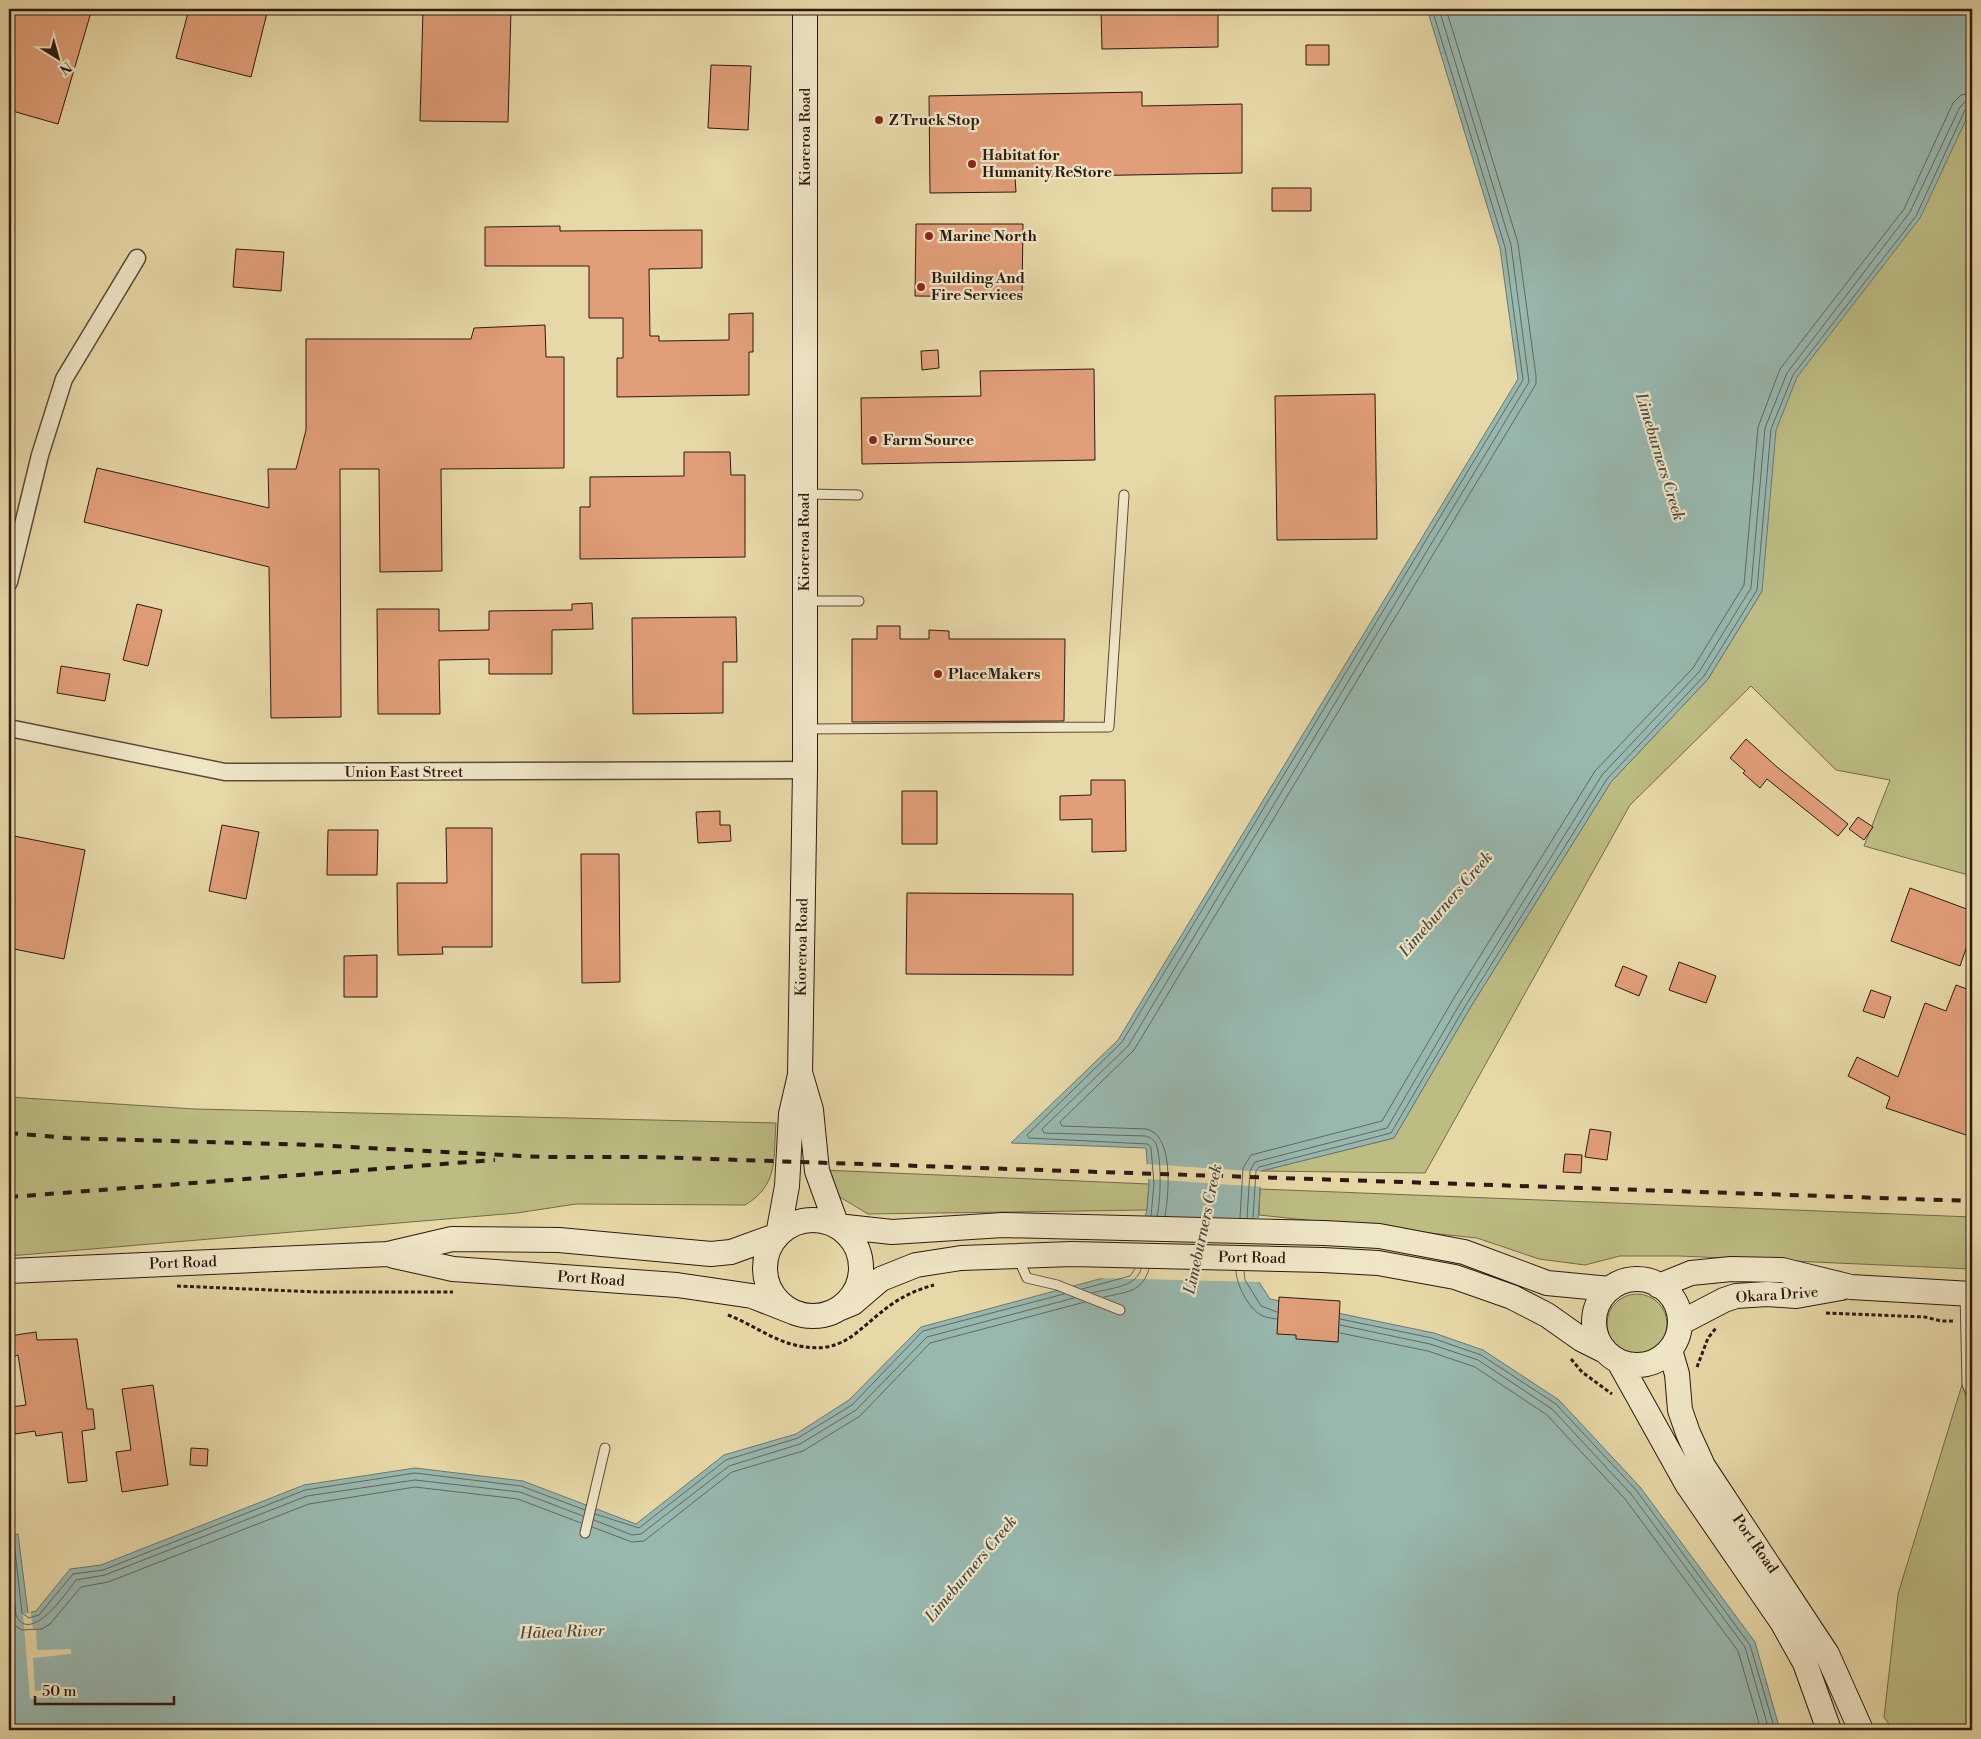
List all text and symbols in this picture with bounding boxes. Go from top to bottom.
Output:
north arrow [32,32,82,82]
text: N [55,57,75,78]
street label: Kioreroa Road [796,87,815,186]
place label: Z Truck Stop [889,111,980,130]
marker: Z Truck Stop [873,114,885,126]
place label: Habitat for Humanity ReStore [982,146,1112,182]
marker: Habitat for Humanity ReStore [966,158,978,170]
place label: Marine North [939,227,1037,246]
marker: Marine North [923,230,935,242]
place label: Building And Fire Services [931,269,1025,305]
marker: Building And Fire Services [915,281,927,293]
water label: Limeburners Creek [1631,390,1689,523]
place label: Farm Source [883,431,974,450]
marker: Farm Source [867,434,879,446]
street label: Kioreroa Road [795,492,814,591]
place label: PlaceMakers [948,665,1041,684]
marker: PlaceMakers [932,668,944,680]
street label: Union East Street [345,763,464,782]
water label: Limeburners Creek [1394,847,1497,961]
street label: Kioreroa Road [792,897,812,996]
water label: Limeburners Creek [1179,1162,1227,1297]
street label: Port Road [1218,1248,1287,1268]
street label: Port Road [149,1252,218,1274]
street label: Port Road [557,1267,626,1291]
street label: Okara Drive [1735,1283,1819,1307]
street label: Port Road [1728,1511,1782,1578]
water label: Limeburners Creek [920,1512,1021,1627]
water label: Hātea River [518,1620,606,1644]
scale bar [35,1674,174,1706]
text: 50 m [42,1682,76,1701]

